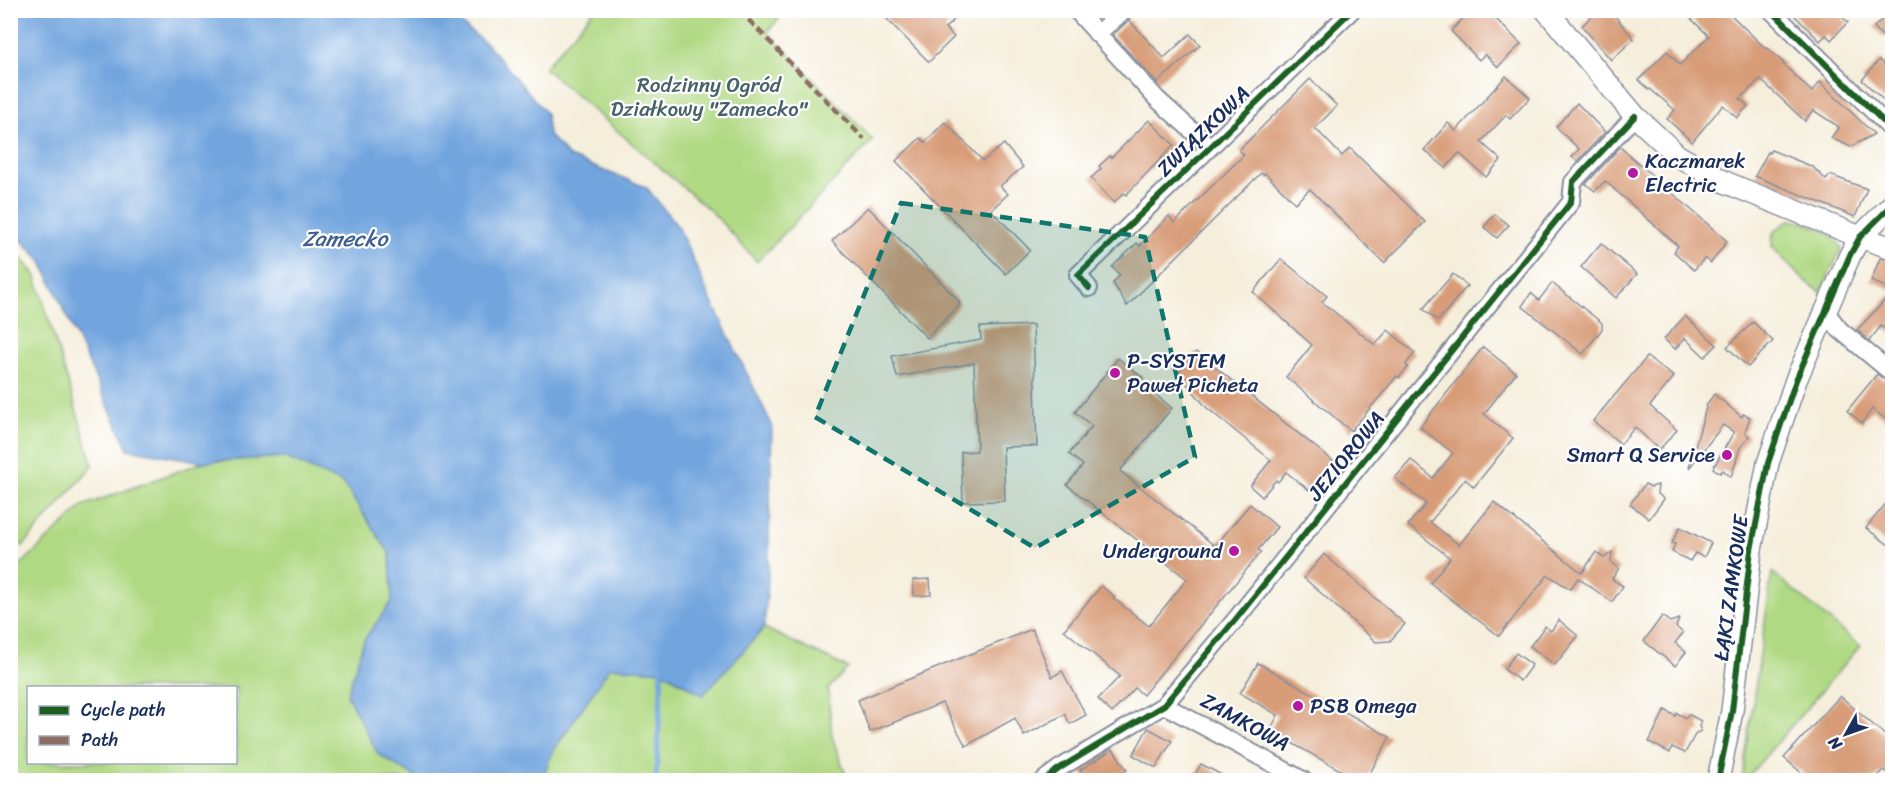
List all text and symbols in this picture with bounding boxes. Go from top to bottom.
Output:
park label: Rodzinny Ogród Działkowy "Zamecko" [611,66,809,128]
street label: ZWIĄZKOWA [1147,76,1259,186]
place label: Kaczmarek Electric [1645,142,1745,204]
marker: Kaczmarek Electric [1626,166,1640,180]
water label: Zamecko [303,219,389,258]
place label: P-SYSTEM Paweł Picheta [1127,342,1258,404]
marker: P-SYSTEM Paweł Picheta [1108,366,1122,380]
street label: JEZIOROWA [1297,402,1395,511]
place label: Smart Q Service [1567,436,1715,474]
marker: Smart Q Service [1720,448,1734,462]
street label: ŁĄKI ZAMKOWE [1702,511,1760,663]
place label: Underground [1103,532,1224,570]
marker: Underground [1227,544,1241,558]
street label: ZAMKOWA [1193,682,1297,762]
legend [27,686,237,764]
place label: PSB Omega [1310,687,1417,725]
text: Cycle path [81,694,165,726]
marker: PSB Omega [1291,699,1305,713]
north arrow [1816,704,1876,764]
text: Path [81,724,118,756]
text: N [1820,729,1850,758]

